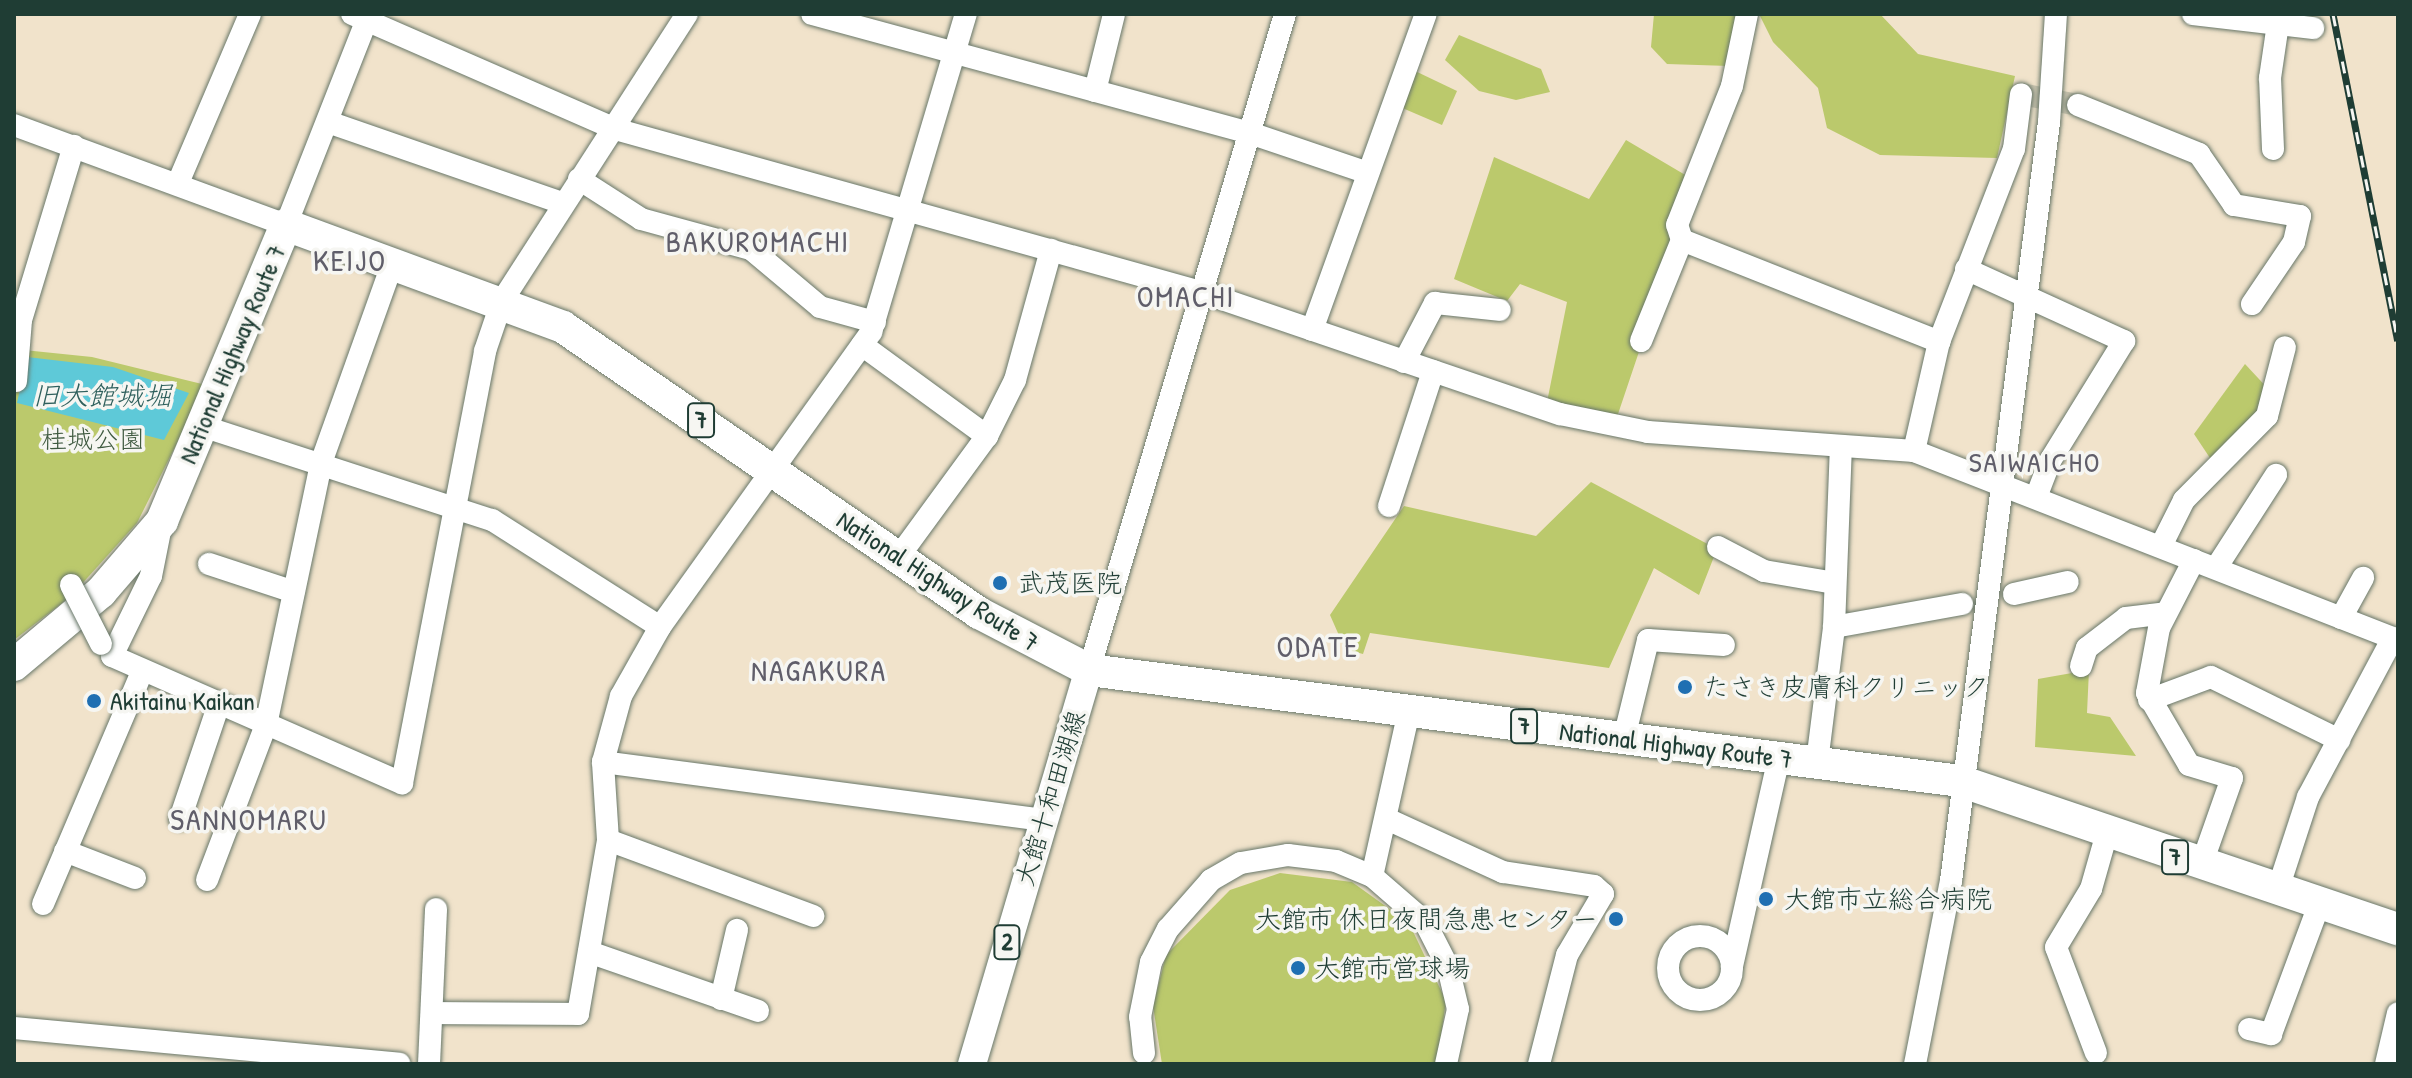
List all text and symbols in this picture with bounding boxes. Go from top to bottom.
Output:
district label: BAKUROMACHI [666,223,850,259]
street label: National Highway Route 7 [172,240,292,468]
district label: KEIJO [313,242,387,278]
district label: OMACHI [1137,278,1235,314]
water label: 旧大館城堀 [32,378,172,412]
road number: 7 [687,400,715,440]
park label: 桂城公園 [41,423,145,455]
district label: SAIWAICHO [1969,445,2101,479]
street label: National Highway Route 7 [831,504,1045,658]
place label: 武茂医院 [1018,567,1122,599]
marker: 武茂医院 [989,572,1011,594]
district label: ODATE [1277,628,1359,664]
district label: NAGAKURA [751,652,887,688]
place label: たさき皮膚科クリニック [1703,671,1989,703]
marker: たさき皮膚科クリニック [1674,676,1696,698]
place label: Akitainu Kaikan [110,685,255,717]
marker: Akitainu Kaikan [85,692,103,710]
street label: 大館十和田湖線 [1008,706,1092,890]
road number: 7 [1510,706,1538,746]
street label: National Highway Route 7 [1558,715,1794,775]
district label: SANNOMARU [170,801,328,837]
road number: 7 [2161,837,2189,877]
place label: 大館市立総合病院 [1784,883,1992,915]
marker: 大館市立総合病院 [1755,888,1777,910]
place label: 大館市 休日夜間急患センター [1254,903,1598,935]
marker: 大館市 休日夜間急患センター [1605,908,1627,930]
road number: 2 [993,922,1021,962]
place label: 大館市営球場 [1314,952,1470,984]
marker: 大館市営球場 [1289,959,1307,977]

